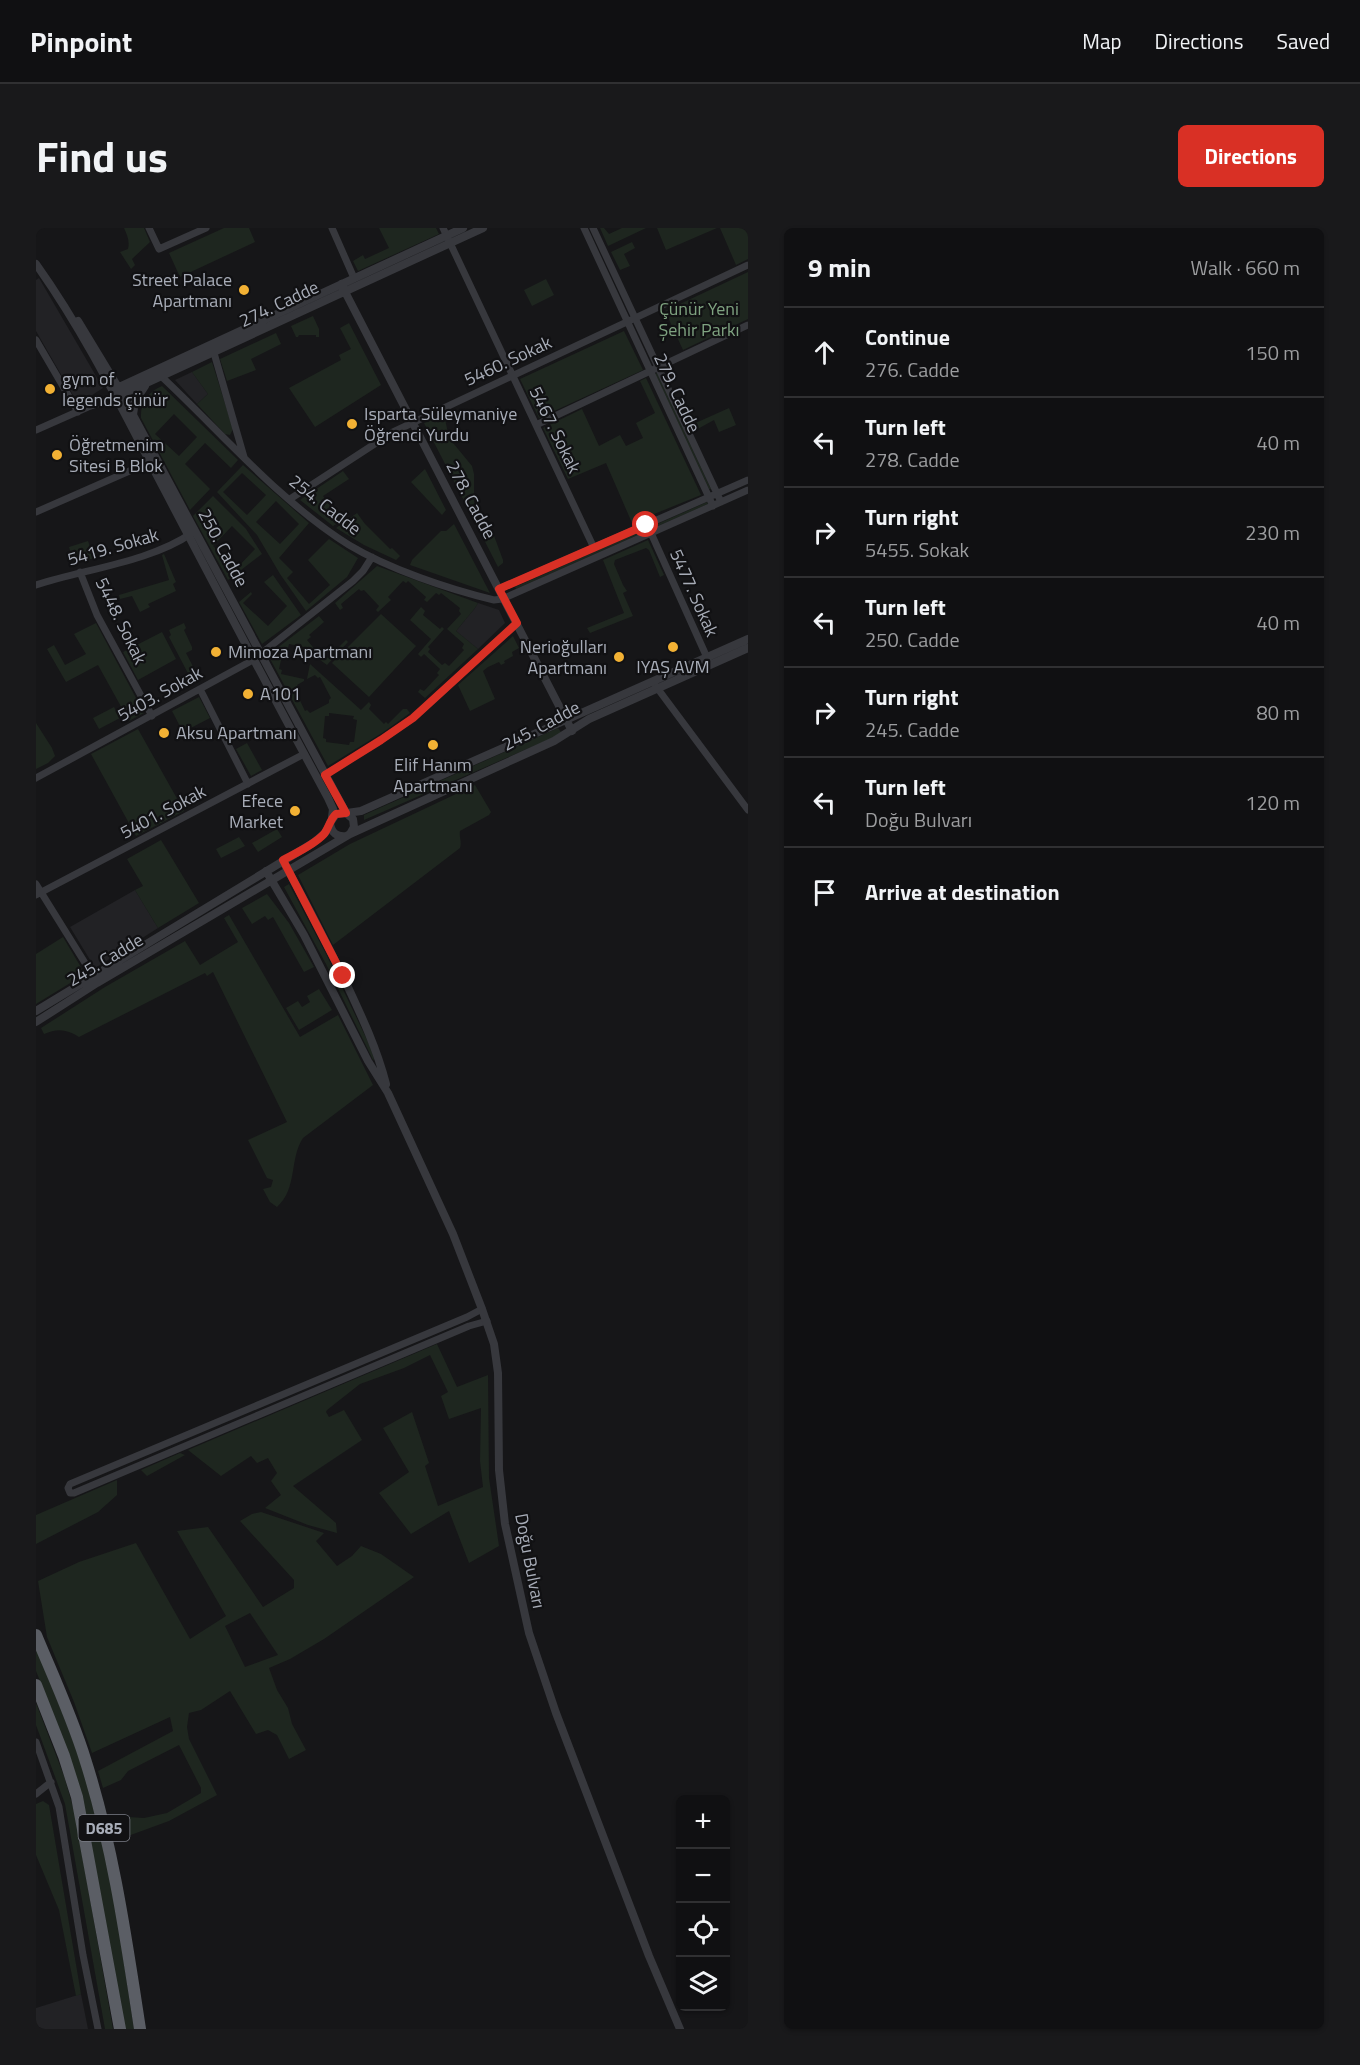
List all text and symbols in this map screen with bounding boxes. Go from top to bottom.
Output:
text: Pinpoint [30,20,132,63]
text: Map [1082,25,1122,57]
text: Directions [1155,25,1244,57]
text: Saved [1277,25,1330,57]
text: Find us [36,124,168,188]
button: Directions [1178,125,1324,187]
text: 9 min [808,248,871,287]
text: Walk · 660 m [1191,252,1300,283]
place label: Street Palace Apartmanı [132,266,232,314]
street label: 274. Cadde [235,273,323,334]
marker: Street Palace Apartmanı [237,283,251,297]
park label: Çünür Yeni Şehir Parkı [658,295,740,343]
text: Continue [865,320,950,354]
street label: 5460. Sokak [460,328,556,393]
icon: ahead [808,336,841,369]
text: 150 m [1245,337,1300,368]
street label: 279. Cadde [647,349,708,437]
text: 276. Cadde [865,354,959,385]
place label: gym of legends çünür [62,365,168,413]
marker: gym of legends çünür [43,382,57,396]
street label: 5467. Sokak [523,382,588,478]
place label: Isparta Süleymaniye Öğrenci Yurdu [364,400,517,448]
text: Turn left [865,410,946,444]
marker: Isparta Süleymaniye Öğrenci Yurdu [345,417,359,431]
icon: left [808,426,841,459]
text: 40 m [1256,427,1300,458]
place label: Öğretmenim Sitesi B Blok [69,431,164,479]
text: 278. Cadde [865,444,959,475]
marker: Öğretmenim Sitesi B Blok [50,448,64,462]
street label: 278. Cadde [440,456,503,544]
street label: 254. Cadde [283,468,367,541]
text: Turn right [865,500,959,534]
street label: 250. Cadde [192,504,255,592]
route start [632,511,658,537]
icon: right [808,516,841,549]
text: 230 m [1245,517,1300,548]
street label: 5419. Sokak [64,521,162,572]
text: 5455. Sokak [865,534,969,565]
street label: 5477. Sokak [663,545,726,641]
street label: 5448. Sokak [89,573,154,669]
text: Turn left [865,590,946,624]
icon: left [808,606,841,639]
text: 40 m [1256,607,1300,638]
text: 250. Cadde [865,624,959,655]
place label: Nerioğulları Apartmanı [520,633,607,681]
place label: Mimoza Apartmanı [228,638,372,665]
marker: IYAŞ AVM [666,640,680,654]
marker: Mimoza Apartmanı [209,645,223,659]
marker: Nerioğulları Apartmanı [612,650,626,664]
place label: IYAŞ AVM [636,653,710,680]
street label: 5403. Sokak [112,659,208,728]
place label: A101 [260,680,301,707]
text: Turn right [865,680,959,714]
marker: A101 [241,687,255,701]
street label: 245. Cadde [497,694,585,757]
icon: right [808,696,841,729]
text: 80 m [1256,697,1300,728]
text: 245. Cadde [865,714,959,745]
place label: Aksu Apartmanı [176,719,297,746]
marker: Aksu Apartmanı [157,726,171,740]
marker: Elif Hanım Apartmanı [426,738,440,752]
place label: Elif Hanım Apartmanı [393,751,473,799]
text: Turn left [865,770,946,804]
street label: 5401. Sokak [115,777,211,845]
icon: left [808,786,841,819]
place label: Efece Market [229,787,284,835]
text: 120 m [1245,787,1300,818]
marker: Efece Market [288,804,302,818]
text: Doğu Bulvarı [865,804,972,835]
text: Arrive at destination [865,875,1060,909]
icon: arrive [808,876,841,909]
street label: 245. Cadde [61,926,148,993]
route end [329,962,355,988]
street label: Doğu Bulvarı [508,1511,553,1611]
map controls [676,1795,730,2011]
button: + [676,1795,730,1849]
road number: D685 [78,1815,130,1841]
button: − [676,1849,730,1903]
button: locate [676,1903,730,1957]
button: layers [676,1957,730,2011]

